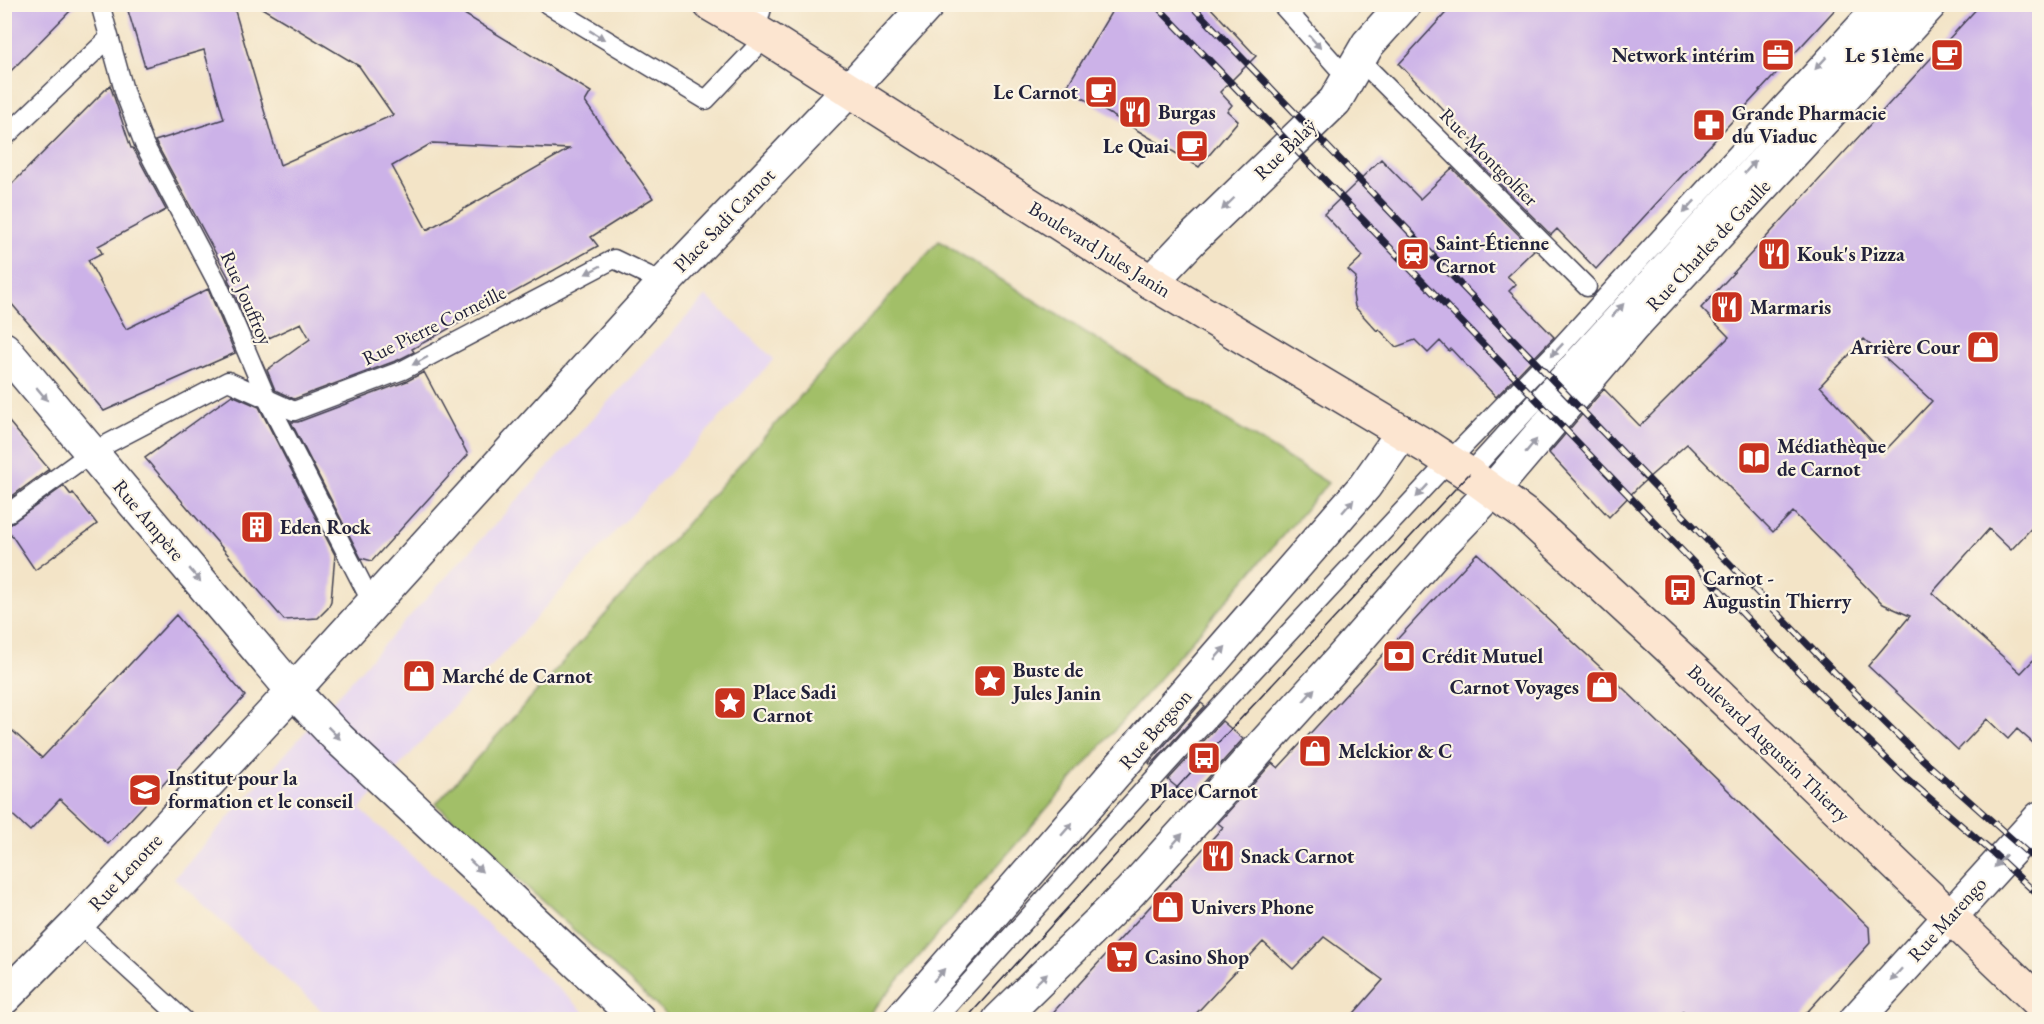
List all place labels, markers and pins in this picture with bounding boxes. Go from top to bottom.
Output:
office icon: Network intérim [1760,37,1796,73]
cafe icon: Le 51ème [1929,37,1965,73]
place label: Network intérim [1612,42,1755,68]
place label: Le 51ème [1845,42,1924,68]
cafe icon: Le Carnot [1083,74,1119,110]
place label: Le Carnot [993,79,1078,105]
restaurant icon: Burgas [1117,94,1153,130]
place label: Burgas [1158,99,1216,125]
place label: Grande Pharmacie du Viaduc [1732,100,1886,149]
pharmacy icon: Grande Pharmacie du Viaduc [1691,107,1727,143]
cafe icon: Le Quai [1174,128,1210,164]
place label: Le Quai [1103,133,1169,159]
place label: Saint-Étienne Carnot [1436,230,1549,279]
station icon: Saint-Étienne Carnot [1395,236,1431,272]
restaurant icon: Kouk's Pizza [1756,236,1792,272]
place label: Kouk's Pizza [1797,241,1905,267]
restaurant icon: Marmaris [1709,289,1745,325]
place label: Marmaris [1750,294,1831,320]
shop icon: Arrière Cour [1965,329,2001,365]
place label: Arrière Cour [1849,334,1961,360]
place label: Médiathèque de Carnot [1777,433,1886,482]
library icon: Médiathèque de Carnot [1736,440,1772,476]
building icon: Eden Rock [239,509,275,545]
place label: Eden Rock [280,514,372,540]
place label: Carnot - Augustin Thierry [1702,565,1852,614]
bus stop icon: Carnot - Augustin Thierry [1662,572,1698,608]
bank icon: Crédit Mutuel [1381,638,1417,674]
place label: Crédit Mutuel [1422,643,1543,669]
place label: Buste de Jules Janin [1011,657,1101,706]
shop icon: Marché de Carnot [401,658,437,694]
place label: Marché de Carnot [442,663,593,689]
place icon: Buste de Jules Janin [972,663,1008,699]
shop icon: Carnot Voyages [1584,669,1620,705]
place label: Carnot Voyages [1450,674,1579,700]
place label: Place Sadi Carnot [753,679,837,728]
place icon: Place Sadi Carnot [712,685,748,721]
shop icon: Melckior & C [1297,733,1333,769]
place label: Melckior & C [1338,738,1453,764]
bus stop icon: Place Carnot [1186,740,1222,776]
place label: Institut pour la formation et le conseil [168,765,353,814]
school or university icon: Institut pour la formation et le conseil [127,772,163,808]
place label: Place Carnot [1150,778,1258,804]
restaurant icon: Snack Carnot [1200,838,1236,874]
place label: Snack Carnot [1241,843,1355,869]
shop icon: Univers Phone [1150,889,1186,925]
place label: Univers Phone [1191,894,1314,920]
supermarket icon: Casino Shop [1104,939,1140,975]
place label: Casino Shop [1145,944,1249,970]

